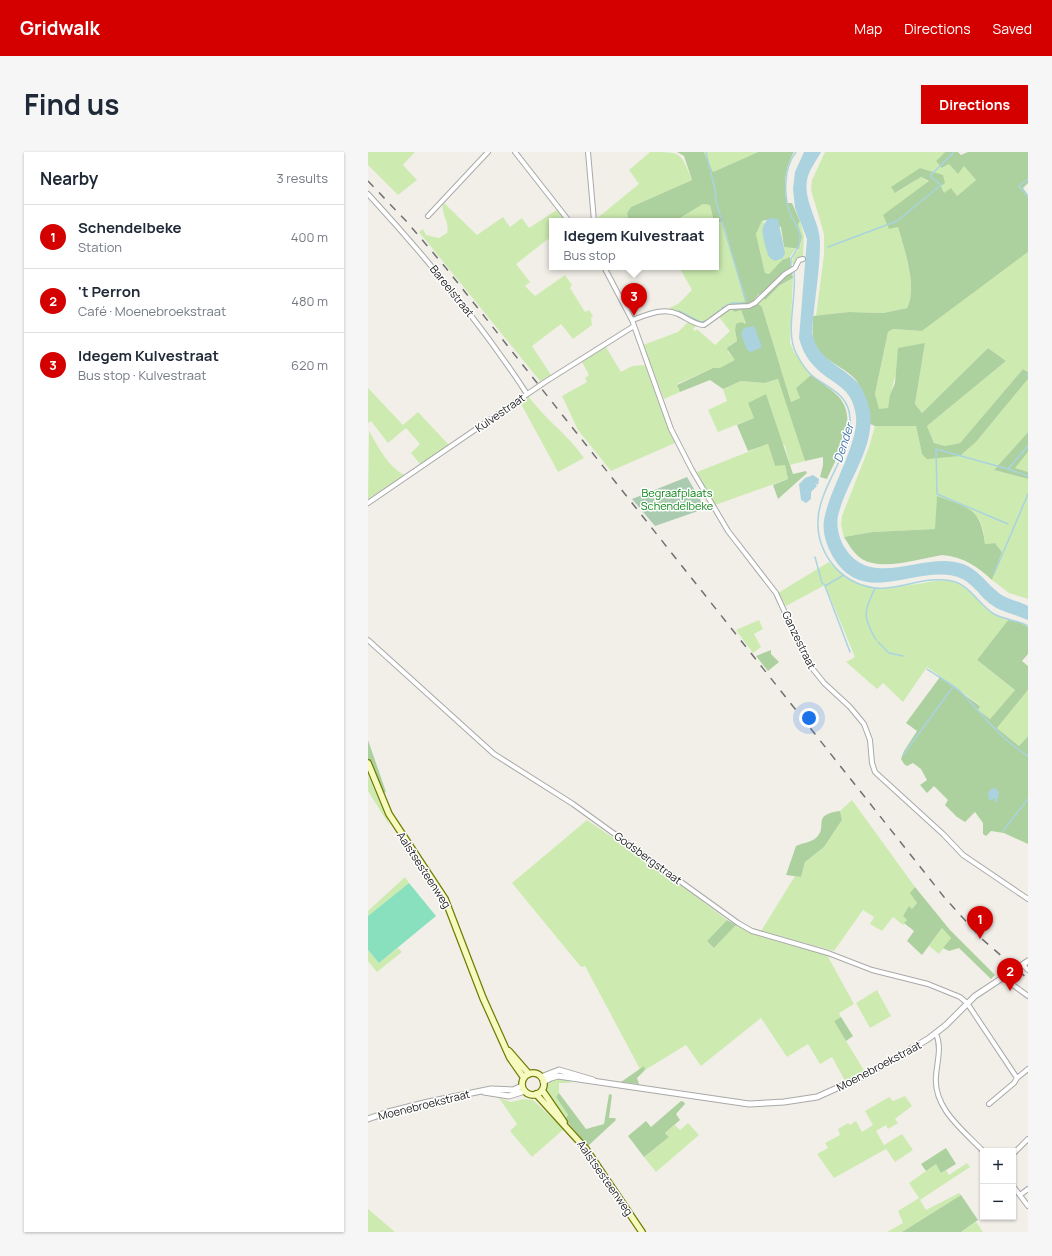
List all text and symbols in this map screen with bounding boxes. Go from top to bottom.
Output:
text: Gridwalk [20,15,100,41]
text: Map [854,19,882,38]
text: Directions [904,19,971,38]
text: Saved [993,19,1032,38]
text: Find us [24,85,119,123]
button: Directions [921,85,1028,124]
text: Nearby [40,167,98,190]
text: 3 results [276,169,328,187]
text: Schendelbeke [78,217,182,238]
popup [549,218,719,270]
text: Idegem Kulvestraat [563,225,705,246]
text: 1 [50,228,56,246]
text: 400 m [291,228,328,246]
text: Station [78,238,122,256]
text: Bus stop [563,246,616,264]
street label: Bareelstraat [427,262,478,320]
text: 't Perron [78,281,140,302]
pin: 3 [621,283,647,316]
text: 2 [49,292,57,310]
text: 480 m [291,292,328,310]
text: Café · Moenebroekstraat [78,302,226,320]
text: Idegem Kulvestraat [78,345,219,366]
text: 3 [49,356,57,374]
text: 620 m [291,356,328,374]
text: Bus stop · Kulvestraat [78,366,207,384]
street label: Kulvestraat [472,390,528,435]
water label: Dender [829,419,858,465]
park label: Begraafplaats Schendelbeke [641,485,714,513]
street label: Ganzestraat [779,608,820,671]
your location [799,708,819,728]
street label: Godsbergstraat [611,828,685,887]
street label: Aalstsesteenweg [394,829,455,911]
pin: 1 [967,906,993,939]
pin: 2 [997,958,1023,991]
street label: Moenebroekstraat [834,1037,924,1094]
street label: Moenebroekstraat [376,1086,471,1123]
street label: Aalstsesteenweg [574,1137,637,1218]
map controls [980,1148,1016,1220]
button: + [980,1148,1016,1184]
button: − [980,1184,1016,1220]

